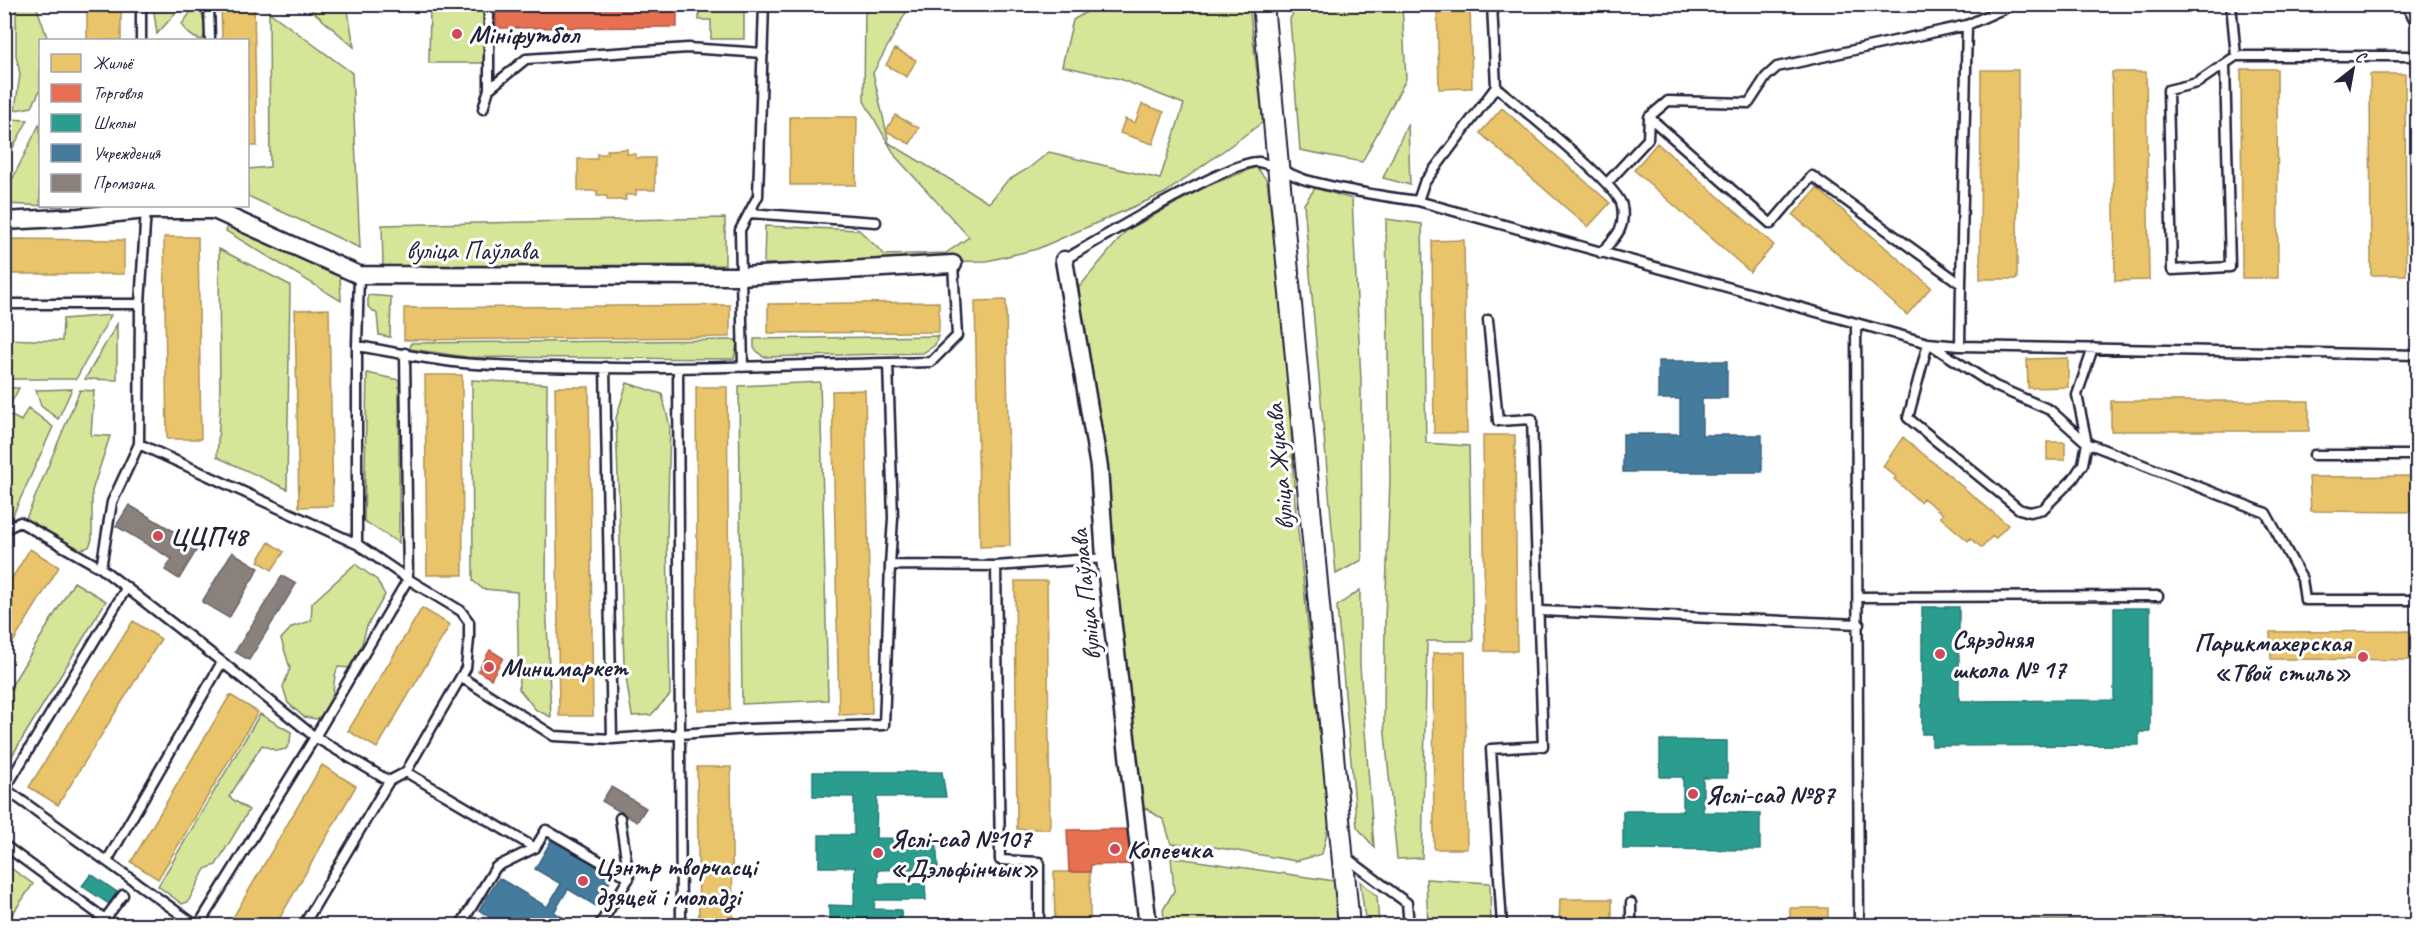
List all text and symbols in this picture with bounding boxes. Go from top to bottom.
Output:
place label: Мініфутбол [469,18,581,51]
marker: Мініфутбол [450,27,464,41]
legend [39,39,249,207]
north arrow [2323,39,2383,99]
text: С [2352,46,2371,69]
text: Жильё [93,52,135,74]
text: Торговля [93,82,144,104]
text: Школы [93,112,137,134]
text: Учреждения [93,142,162,164]
text: Промзона [93,172,155,194]
street label: вуліца Паўлава [406,234,539,267]
street label: вуліца Жукава [1257,400,1301,532]
place label: ЦЦП48 [170,520,250,553]
street label: вуліца Паўлава [1062,526,1109,662]
marker: ЦЦП48 [151,529,165,543]
place label: Сярэдняя школа № 17 [1952,623,2068,686]
place label: Парикмахерская «Твой стиль» [2194,626,2353,689]
marker: Сярэдняя школа № 17 [1933,647,1947,661]
marker: Парикмахерская «Твой стиль» [2356,650,2370,664]
place label: Минимаркет [501,651,630,684]
marker: Минимаркет [482,660,496,674]
place label: Яслі-сад №87 [1705,778,1836,811]
marker: Яслі-сад №87 [1686,787,1700,801]
place label: Яслі-сад №107 «Дэльфінчык» [890,822,1039,885]
place label: Копеечка [1127,833,1214,866]
marker: Копеечка [1108,842,1122,856]
marker: Яслі-сад №107 «Дэльфінчык» [871,846,885,860]
place label: Цэнтр творчасці дзяцей і моладзі [595,850,760,913]
marker: Цэнтр творчасці дзяцей і моладзі [576,874,590,888]

